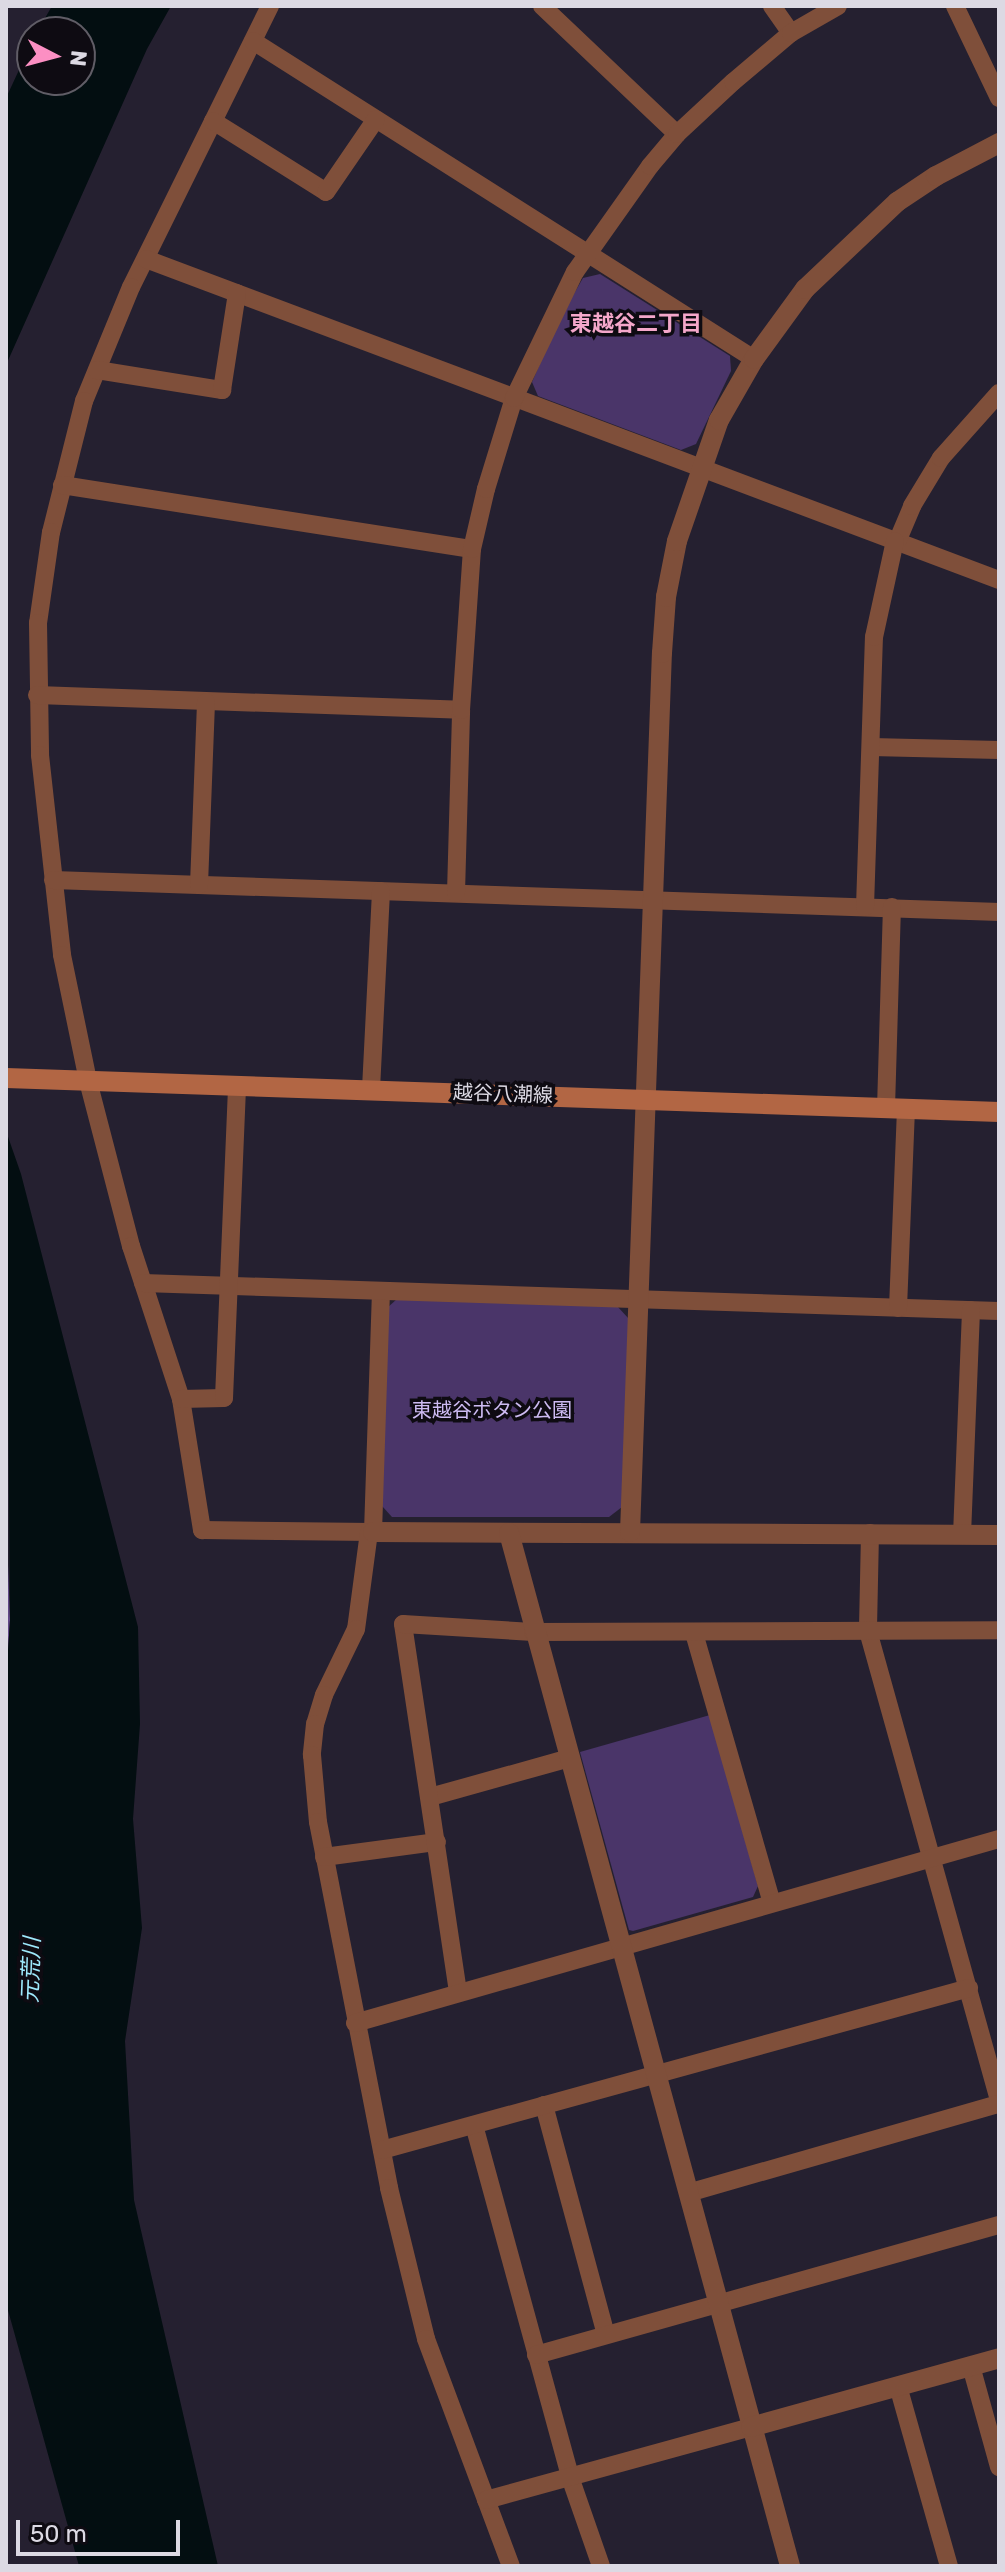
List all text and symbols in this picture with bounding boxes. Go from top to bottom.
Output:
north arrow [16,16,96,96]
text: N [64,49,93,68]
district label: 東越谷二丁目 [570,311,702,337]
street label: 越谷八潮線 [453,1080,553,1108]
park label: 東越谷ボタン公園 [412,1398,572,1422]
water label: 元荒川 [17,1937,45,2003]
scale bar [20,2504,184,2554]
text: 50 m [30,2520,87,2548]

